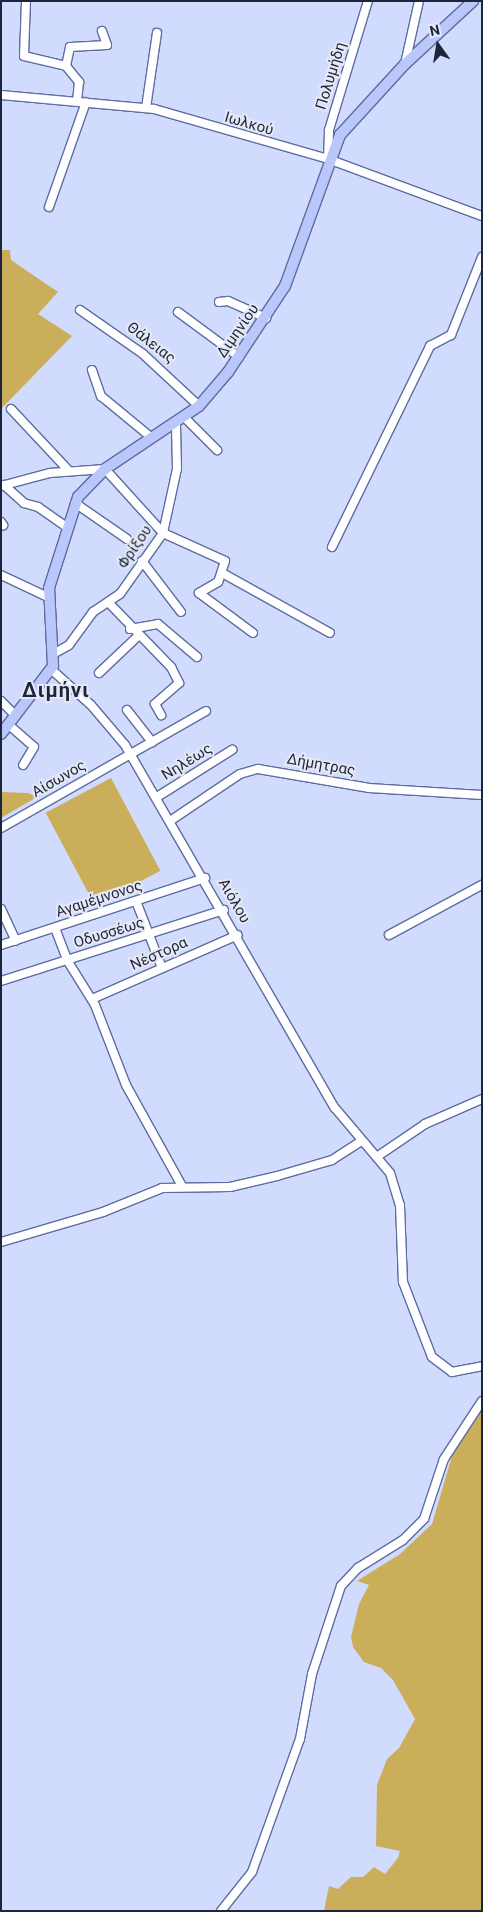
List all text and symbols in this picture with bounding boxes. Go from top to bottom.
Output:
north arrow [413,20,463,70]
text: N [428,21,441,39]
street label: Πολυμήδη [312,40,350,112]
street label: Ιωλκού [223,108,275,140]
street label: Διμηνίου [213,301,263,361]
street label: Θάλειας [123,319,179,367]
street label: Φρίξου [114,522,156,572]
district label: Διμήνι [21,678,91,702]
street label: Νηλέως [158,740,216,784]
street label: Δήμητρας [285,750,357,780]
street label: Αίσωνος [29,756,89,802]
street label: Αιόλου [214,876,254,926]
street label: Αγαμέμνονος [54,877,144,921]
street label: Οδυσσέως [72,914,146,952]
street label: Νέστορα [128,933,190,975]

